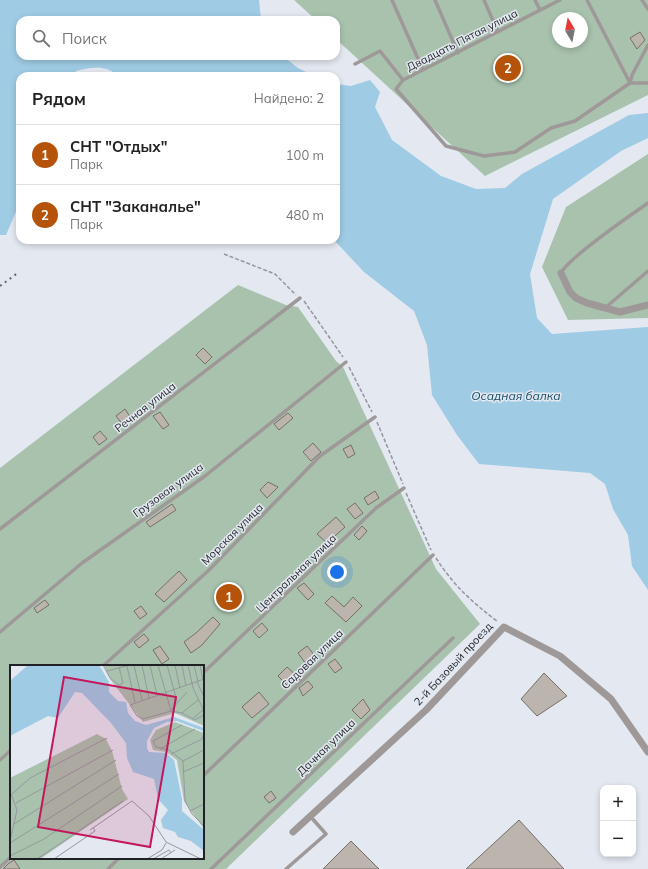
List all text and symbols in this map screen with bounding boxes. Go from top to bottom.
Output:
street label: Двадцать Пятая улица [404,6,520,74]
north arrow [552,12,588,48]
search box [16,16,340,60]
icon: search [30,27,52,49]
text: Поиск [62,29,107,48]
pin: 2 [495,53,521,83]
text: Рядом [32,88,86,109]
text: Найдено: 2 [254,90,324,106]
text: СНТ "Отдых" [70,137,167,156]
text: 1 [41,147,49,163]
text: 100 m [286,147,324,163]
text: Парк [70,156,103,172]
text: СНТ "Заканалье" [70,197,201,216]
text: 2 [41,207,49,223]
text: 480 m [286,207,324,223]
text: Парк [70,216,103,232]
street label: Речная улица [112,379,178,435]
water label: Осадная балка [471,388,561,403]
street label: Грузовая улица [130,460,206,520]
street label: Морская улица [198,500,266,568]
street label: Центральная улица [253,531,339,615]
your location [327,562,347,582]
pin: 1 [216,582,242,612]
street label: 2-й Базовый проезд [411,619,495,709]
street label: Садовая улица [278,626,346,692]
inset map [10,665,204,859]
street label: Дачная улица [294,716,358,778]
map controls [600,785,636,857]
button: + [600,785,636,821]
button: − [600,821,636,857]

